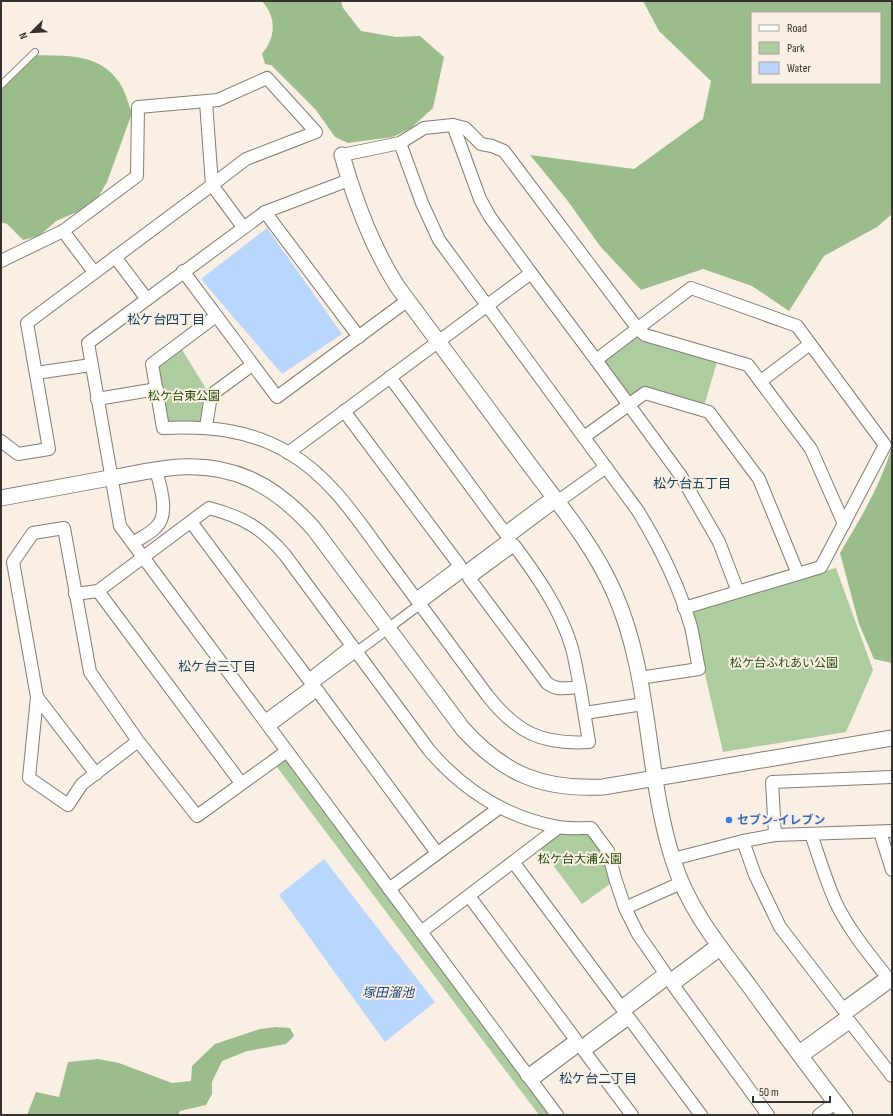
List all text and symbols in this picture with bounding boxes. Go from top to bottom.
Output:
north arrow [12,12,52,52]
legend [751,12,881,84]
text: Road [787,21,807,36]
text: N [16,30,30,41]
text: Park [787,41,805,56]
text: Water [787,61,811,76]
district label: 松ケ台四丁目 [127,312,205,328]
park label: 松ケ台東公園 [148,389,220,404]
district label: 松ケ台五丁目 [653,476,731,492]
park label: 松ケ台ふれあい公園 [730,656,838,671]
district label: 松ケ台三丁目 [178,659,256,675]
place label: セブン-イレブン [737,813,826,828]
marker: セブン-イレブン [724,815,734,825]
park label: 松ケ台大浦公園 [538,852,622,867]
water label: 塚田溜池 [362,985,416,1001]
district label: 松ケ台二丁目 [559,1071,637,1087]
scale bar [753,1078,830,1104]
text: 50 m [759,1085,779,1100]

